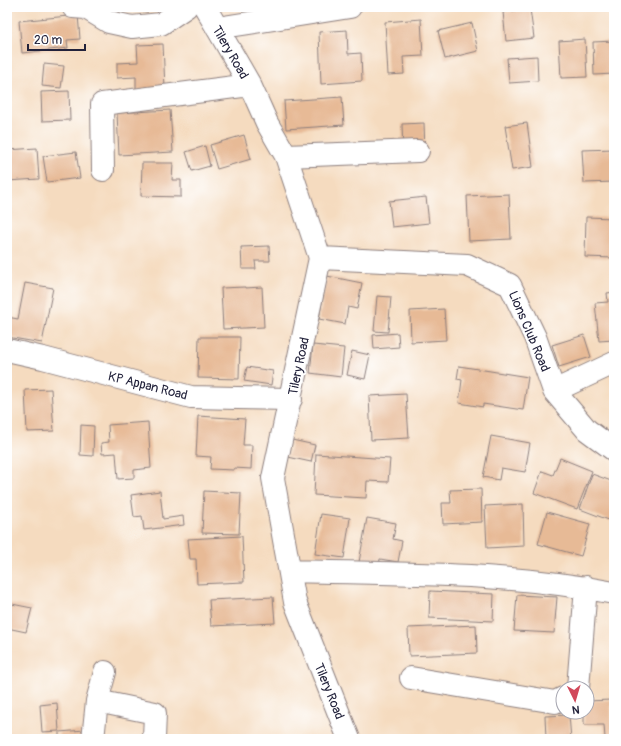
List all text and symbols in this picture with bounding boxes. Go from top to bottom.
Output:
street label: Tilery Road [208,23,252,82]
scale bar [28,26,85,52]
text: 20 m [34,33,63,48]
street label: Lions Club Road [505,289,553,374]
street label: Tilery Road [285,336,313,397]
street label: KP Appan Road [106,368,189,404]
street label: Tilery Road [311,661,348,722]
north arrow [555,680,595,720]
text: N [571,703,580,716]

